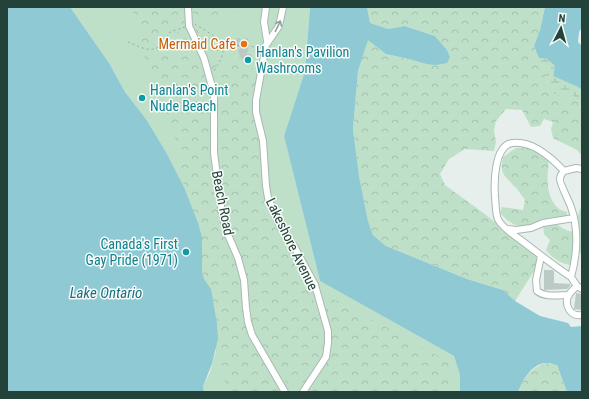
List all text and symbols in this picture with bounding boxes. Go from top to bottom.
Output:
north arrow [541,8,581,48]
text: N [558,12,566,25]
one-way arrow [275,20,282,32]
place label: Mermaid Cafe [159,36,236,52]
marker: Mermaid Cafe [239,39,249,49]
place label: Hanlan's Pavilion Washrooms [256,44,349,76]
marker: Hanlan's Pavilion Washrooms [243,55,253,65]
place label: Hanlan's Point Nude Beach [150,82,229,114]
marker: Hanlan's Point Nude Beach [137,93,147,103]
street label: Beach Road [209,169,237,237]
street label: Lakeshore Avenue [263,195,321,293]
place label: Canada's First Gay Pride (1971) [86,236,178,269]
marker: Canada's First Gay Pride (1971) [181,247,191,257]
water label: Lake Ontario [70,284,142,302]

